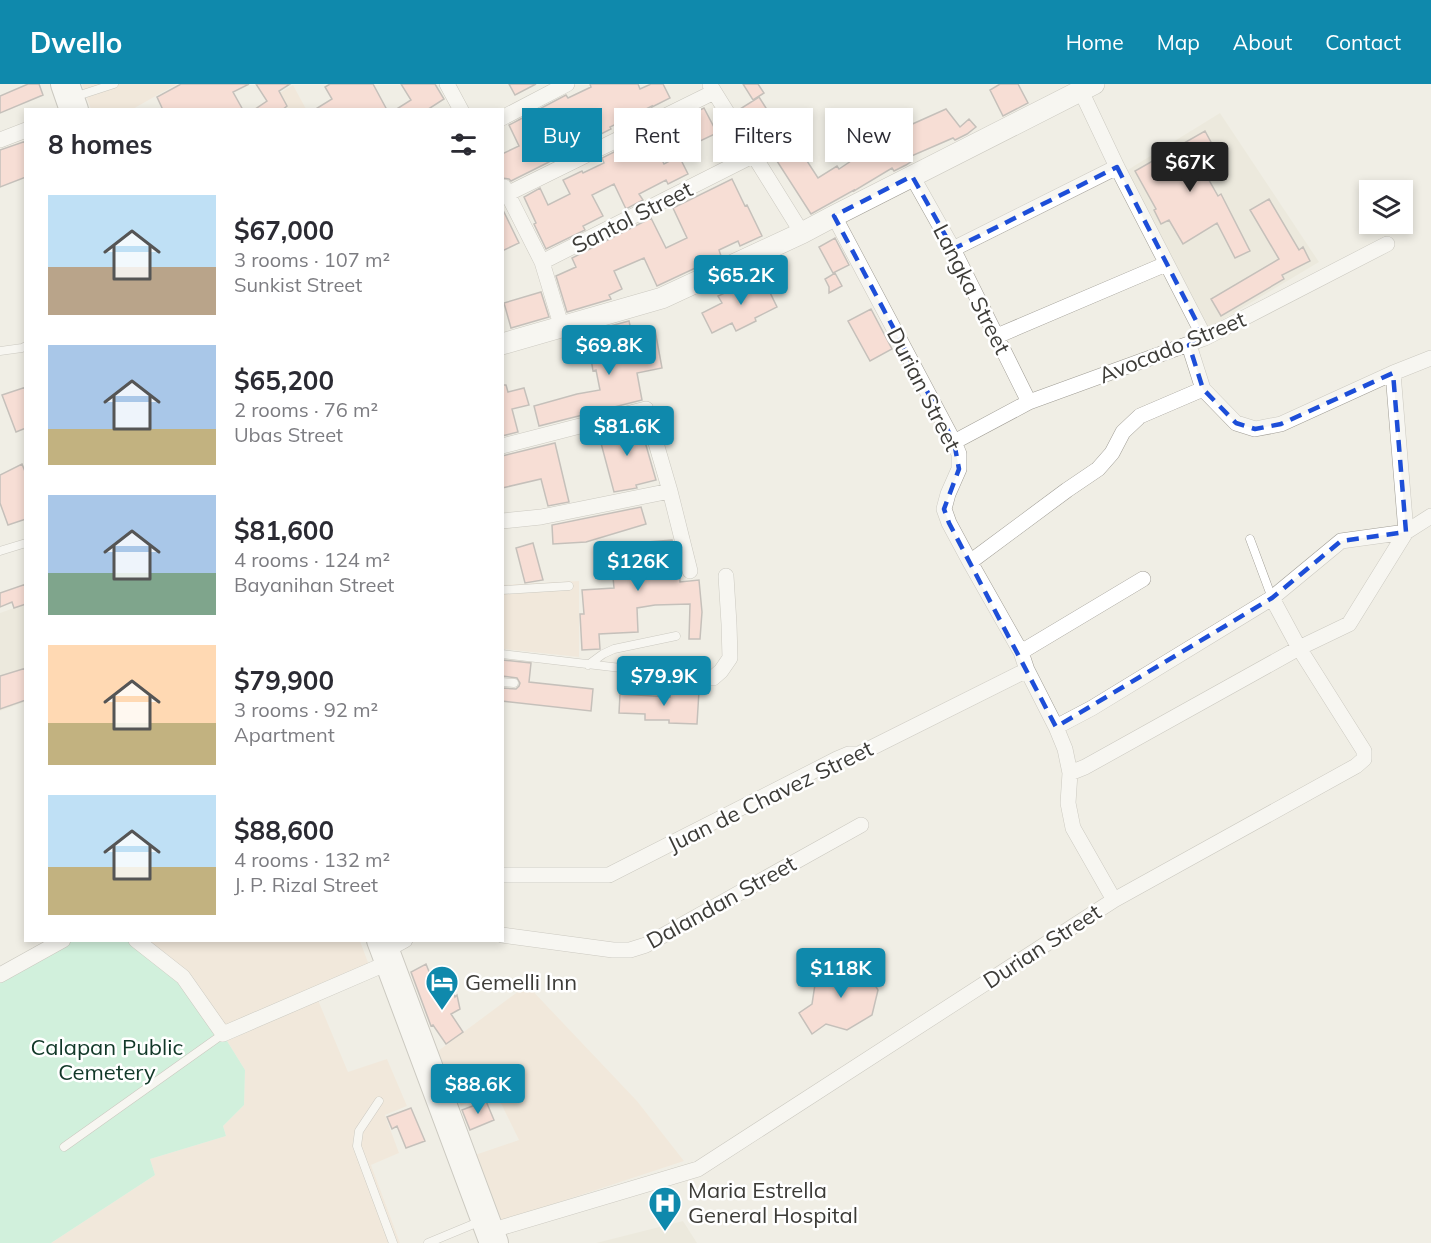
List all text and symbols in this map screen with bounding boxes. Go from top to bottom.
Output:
text: Dwello [30,25,122,60]
text: Home [1066,29,1124,55]
text: Map [1157,29,1200,55]
text: About [1233,29,1292,55]
text: Contact [1325,29,1401,55]
chip: Buy [522,108,602,162]
chip: Rent [614,108,701,162]
chip: Filters [713,108,813,162]
chip: New [825,108,913,162]
text: 8 homes [48,128,152,161]
icon: filters [447,128,480,161]
pin: $67K [1154,142,1226,193]
text: $67K [1165,149,1215,174]
street label: Santol Street [567,174,697,259]
map controls [1359,180,1413,234]
button: layers [1359,180,1413,234]
text: $67,000 [234,214,334,247]
icon: home [96,219,168,291]
street label: Langka Street [927,219,1017,359]
text: 3 rooms · 107 m² [234,247,390,272]
pin: $65.2K [692,255,790,306]
text: $65.2K [708,262,774,287]
text: Sunkist Street [234,272,362,297]
street label: Avocado Street [1094,305,1250,389]
street label: Durian Street [881,322,967,456]
pin: $69.8K [560,325,658,376]
text: $69.8K [576,332,642,357]
text: $65,200 [234,364,334,397]
icon: home [96,369,168,441]
text: 2 rooms · 76 m² [234,397,378,422]
pin: $81.6K [578,406,676,457]
text: $81.6K [594,413,660,438]
text: Ubas Street [234,422,343,447]
text: $81,600 [234,514,334,547]
icon: home [96,519,168,591]
pin: $126K [596,541,680,592]
text: 4 rooms · 124 m² [234,547,390,572]
text: $126K [607,548,669,573]
text: Bayanihan Street [234,572,394,597]
pin: $79.9K [615,656,713,707]
text: $79.9K [631,663,697,688]
text: $79,900 [234,664,334,697]
icon: home [96,669,168,741]
text: 3 rooms · 92 m² [234,697,378,722]
text: Apartment [234,722,335,747]
street label: Juan de Chavez Street [663,734,878,858]
text: $88,600 [234,814,334,847]
icon: home [96,819,168,891]
text: 4 rooms · 132 m² [234,847,390,872]
street label: Dalandan Street [641,849,801,955]
text: J. P. Rizal Street [234,872,378,897]
street label: Durian Street [978,897,1106,995]
pin: $118K [799,948,883,999]
text: $118K [810,955,872,980]
hotel icon: Gemelli Inn [424,964,460,1011]
place label: Gemelli Inn [465,968,577,996]
park label: Calapan Public Cemetery [31,1033,184,1086]
pin: $88.6K [429,1064,527,1115]
text: $88.6K [445,1071,511,1096]
place label: Maria Estrella General Hospital [688,1176,858,1229]
hospital icon: Maria Estrella General Hospital [647,1185,683,1232]

